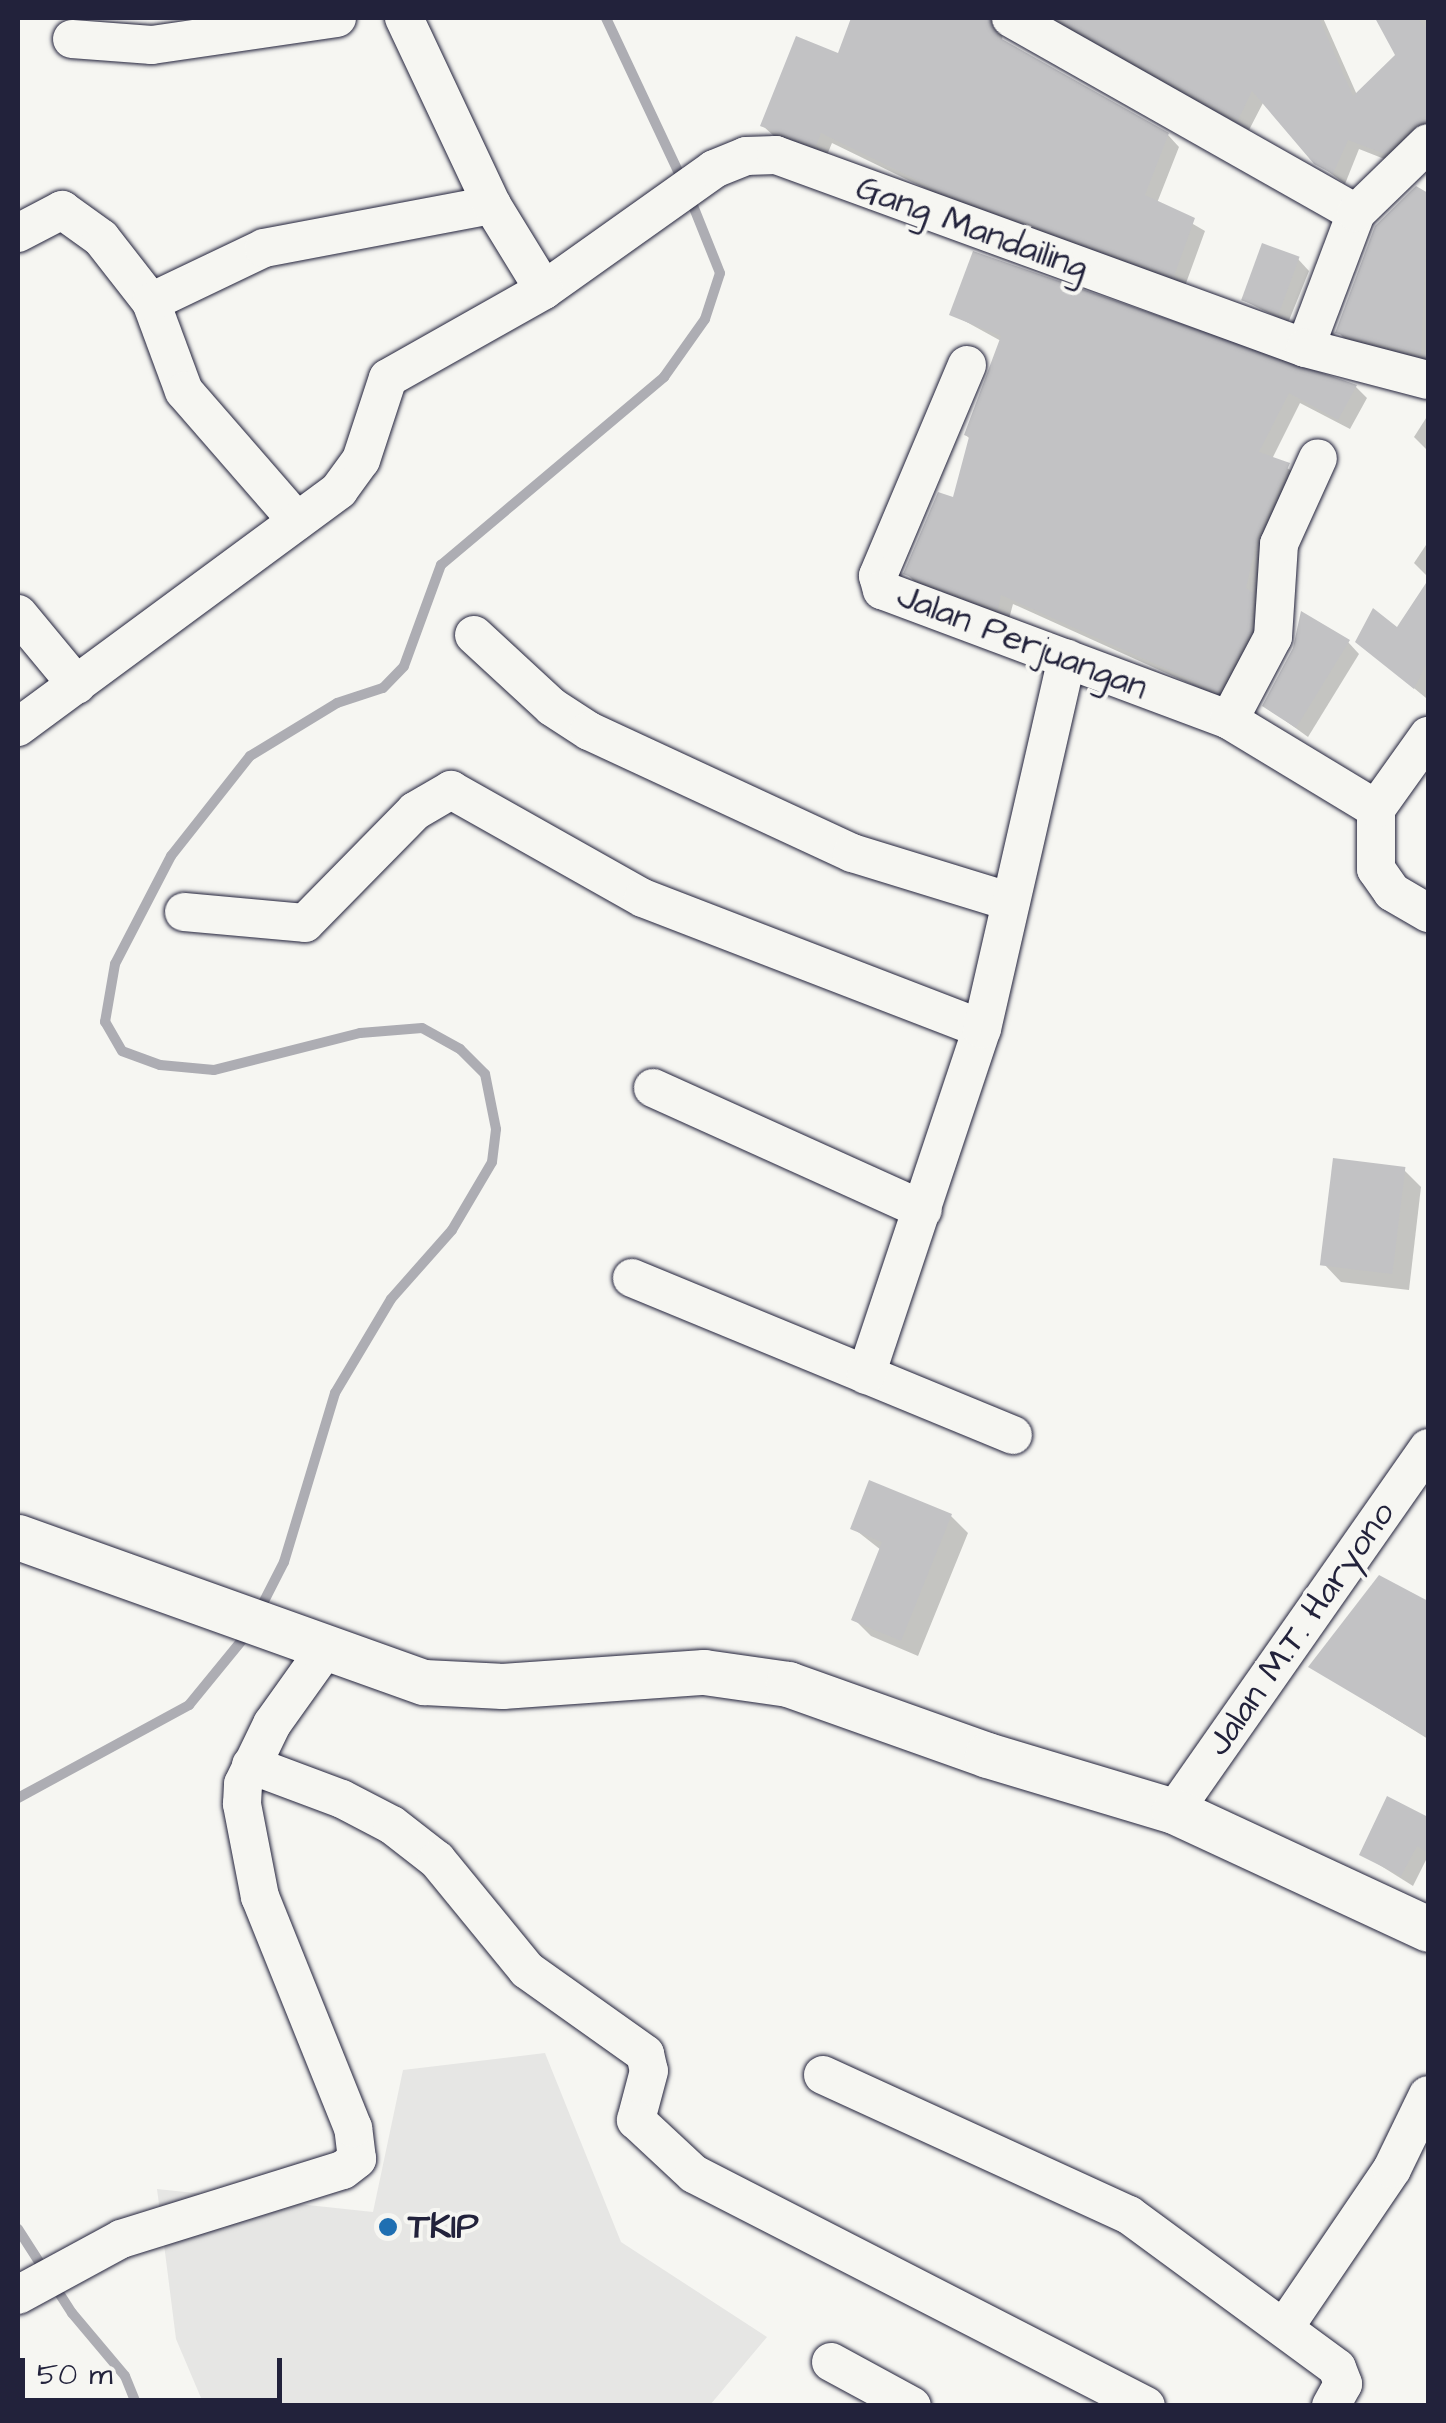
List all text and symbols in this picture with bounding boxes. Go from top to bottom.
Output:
street label: Gang Mandailing [851,167,1093,289]
street label: Jalan Perjuangan [891,575,1153,709]
street label: Jalan M.T. Haryono [1198,1494,1404,1764]
place label: TKIP [408,2206,479,2248]
marker: TKIP [377,2216,399,2238]
scale bar [25,2338,288,2400]
text: 50 m [37,2354,113,2396]

